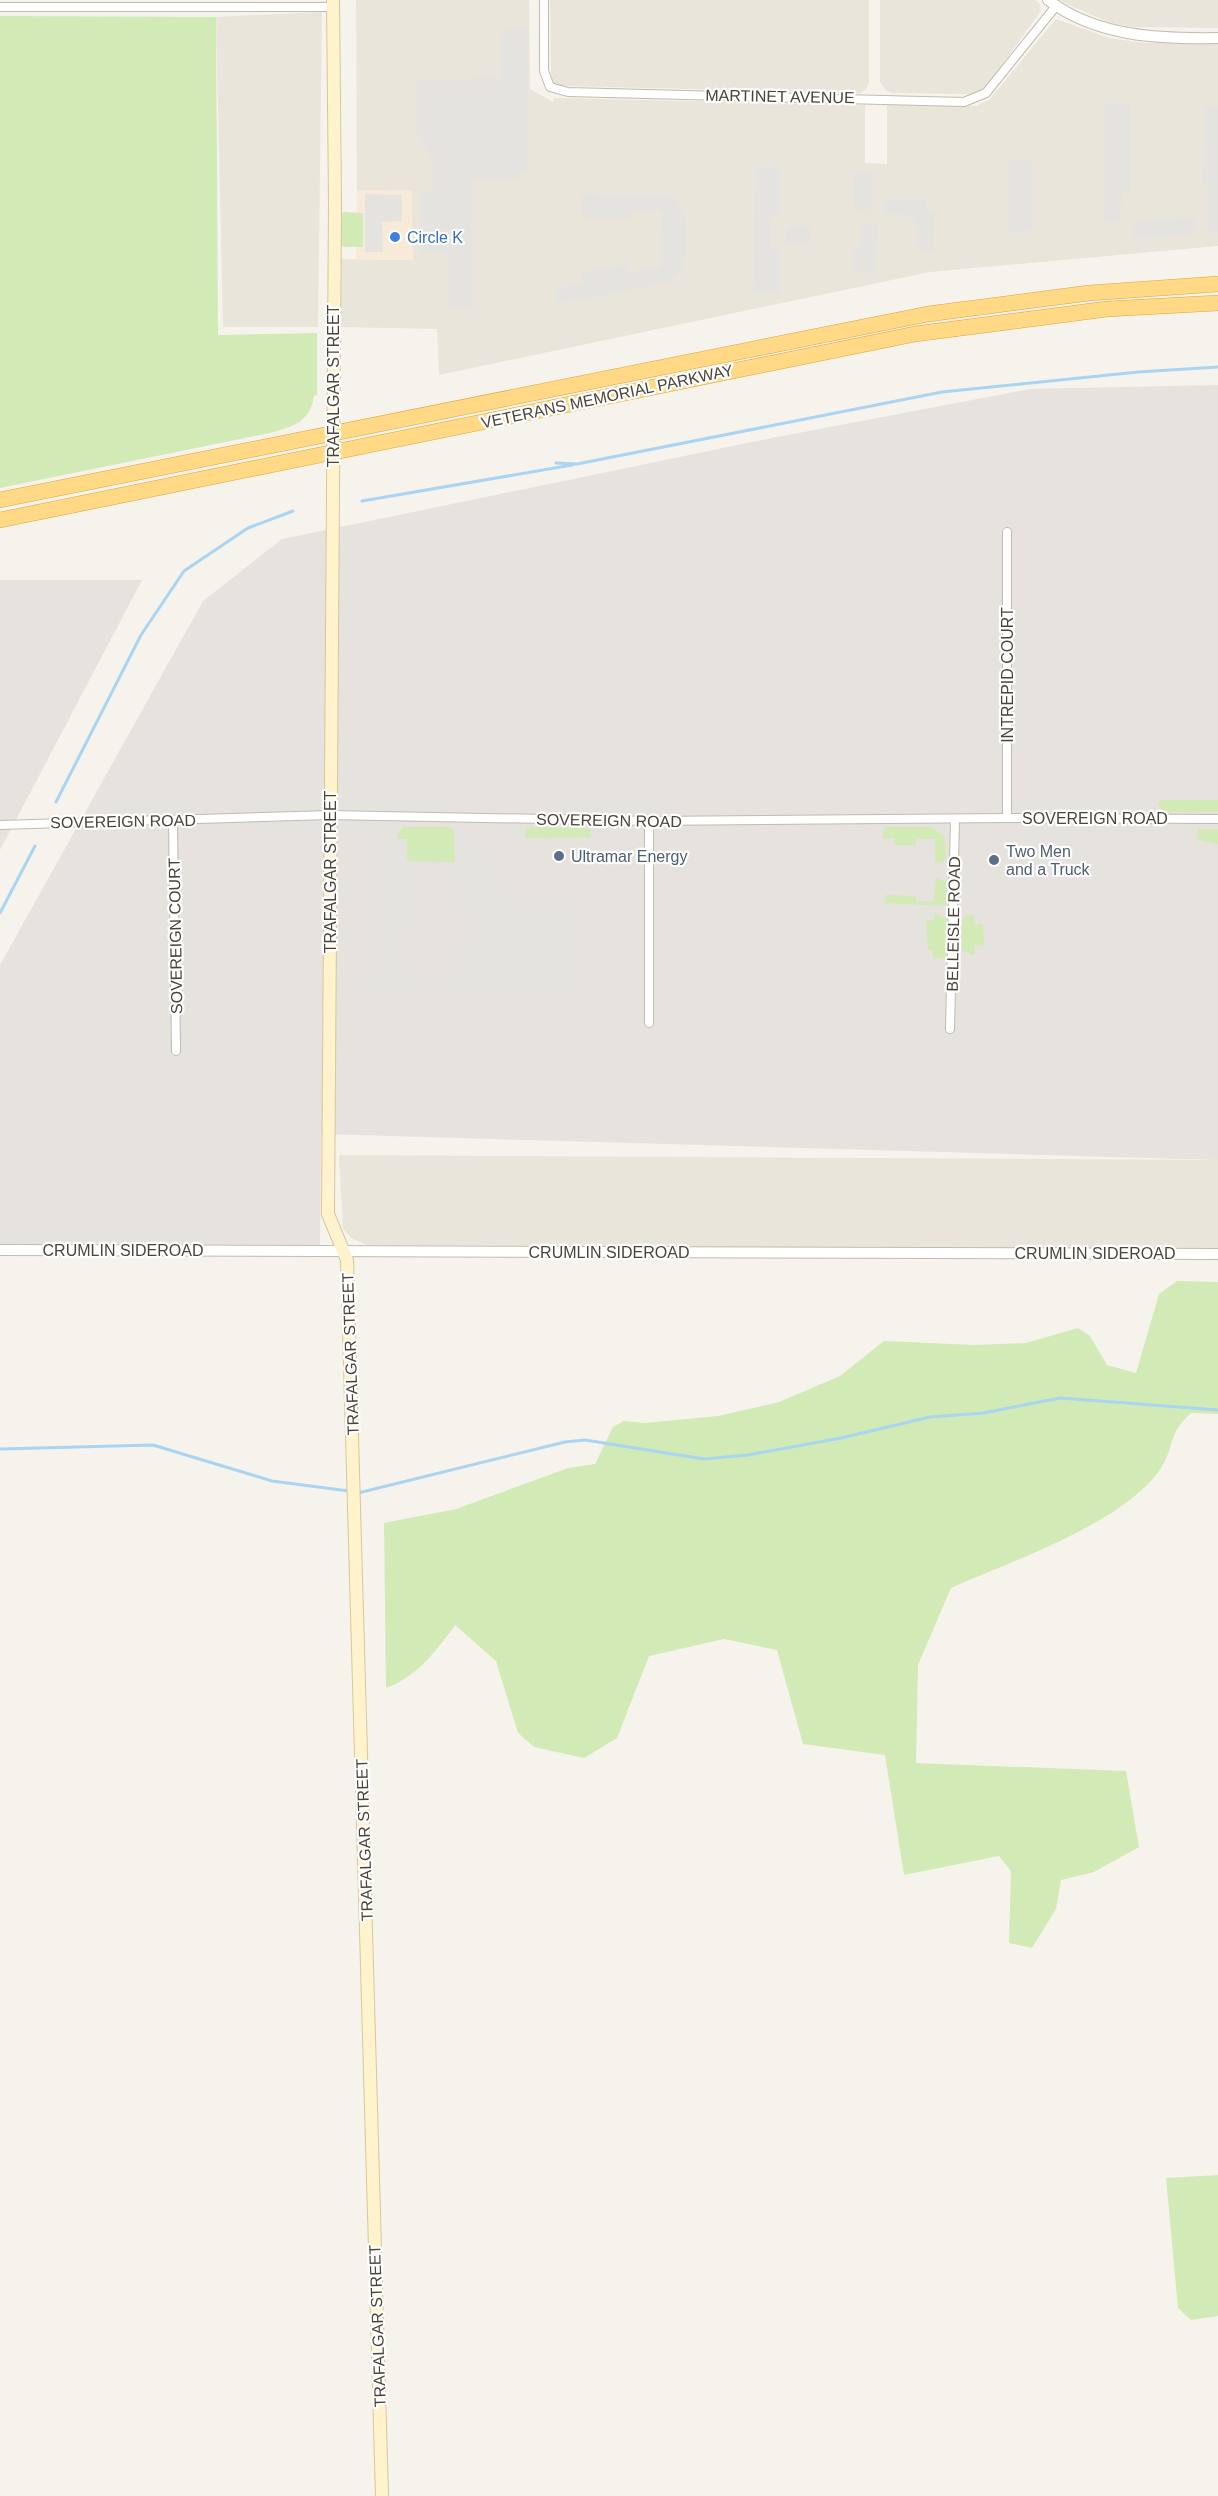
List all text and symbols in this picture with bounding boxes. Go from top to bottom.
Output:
street label: MARTINET AVENUE [705,87,855,106]
place label: Circle K [407,229,463,246]
marker: Circle K [388,230,402,244]
street label: TRAFALGAR STREET [325,304,342,467]
street label: VETERANS MEMORIAL PARKWAY [480,361,735,432]
street label: INTREPID COURT [999,607,1016,743]
street label: TRAFALGAR STREET [322,790,339,953]
street label: SOVEREIGN ROAD [1022,810,1168,827]
street label: SOVEREIGN ROAD [536,811,682,830]
street label: SOVEREIGN ROAD [50,812,196,831]
place label: Two Men and a Truck [1006,843,1091,878]
place label: Ultramar Energy [571,848,687,865]
marker: Ultramar Energy [552,849,566,863]
marker: Two Men and a Truck [987,853,1001,867]
street label: BELLEISLE ROAD [944,856,963,992]
street label: SOVEREIGN COURT [166,858,185,1014]
street label: CRUMLIN SIDEROAD [43,1242,203,1259]
street label: CRUMLIN SIDEROAD [529,1244,689,1261]
street label: CRUMLIN SIDEROAD [1015,1245,1175,1262]
street label: TRAFALGAR STREET [339,1272,362,1436]
street label: TRAFALGAR STREET [353,1758,376,1922]
street label: TRAFALGAR STREET [366,2244,389,2408]

